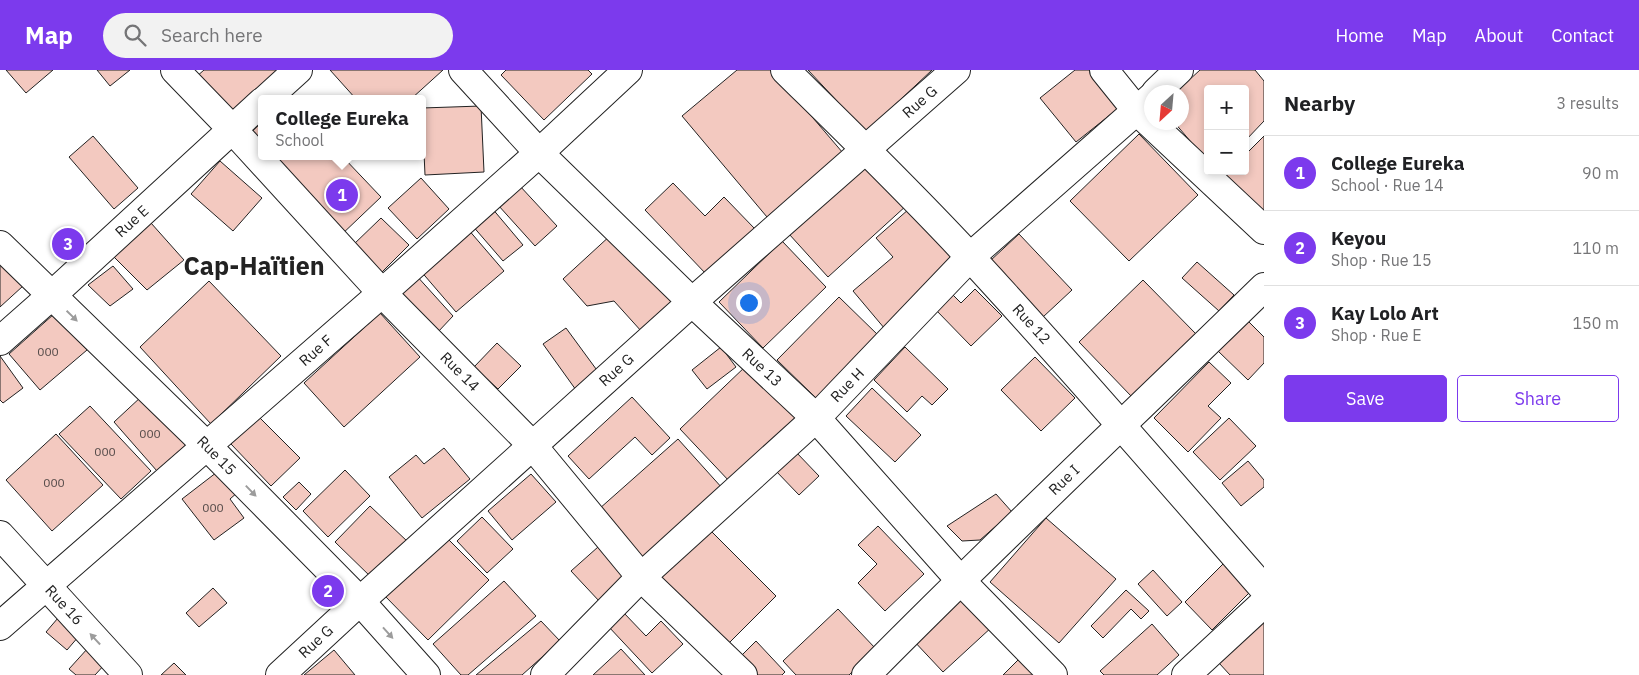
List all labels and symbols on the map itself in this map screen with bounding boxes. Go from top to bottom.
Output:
street label: Rue G [898,81,941,122]
north arrow [1144,85,1189,130]
pin: 1 [326,176,358,214]
street label: Rue E [111,201,152,241]
pin: 3 [52,225,84,263]
district label: Cap-Haïtien [183,249,325,282]
your location [736,290,762,316]
street label: Rue 12 [1009,300,1055,348]
one-way arrow [66,310,78,322]
street label: Rue F [295,331,336,370]
house number: 000 [37,344,59,359]
street label: Rue 13 [738,344,786,390]
street label: Rue 14 [437,348,484,395]
street label: Rue G [595,349,637,390]
street label: Rue H [826,364,868,406]
house number: 000 [139,426,161,441]
street label: Rue 15 [193,432,240,479]
house number: 000 [94,444,116,459]
street label: Rue I [1044,460,1083,499]
house number: 000 [43,475,65,490]
one-way arrow [245,484,257,496]
house number: 000 [202,500,224,515]
pin: 2 [312,572,344,610]
street label: Rue 16 [41,581,88,629]
street label: Rue G [294,621,337,662]
one-way arrow [382,626,394,638]
one-way arrow [89,634,101,646]

